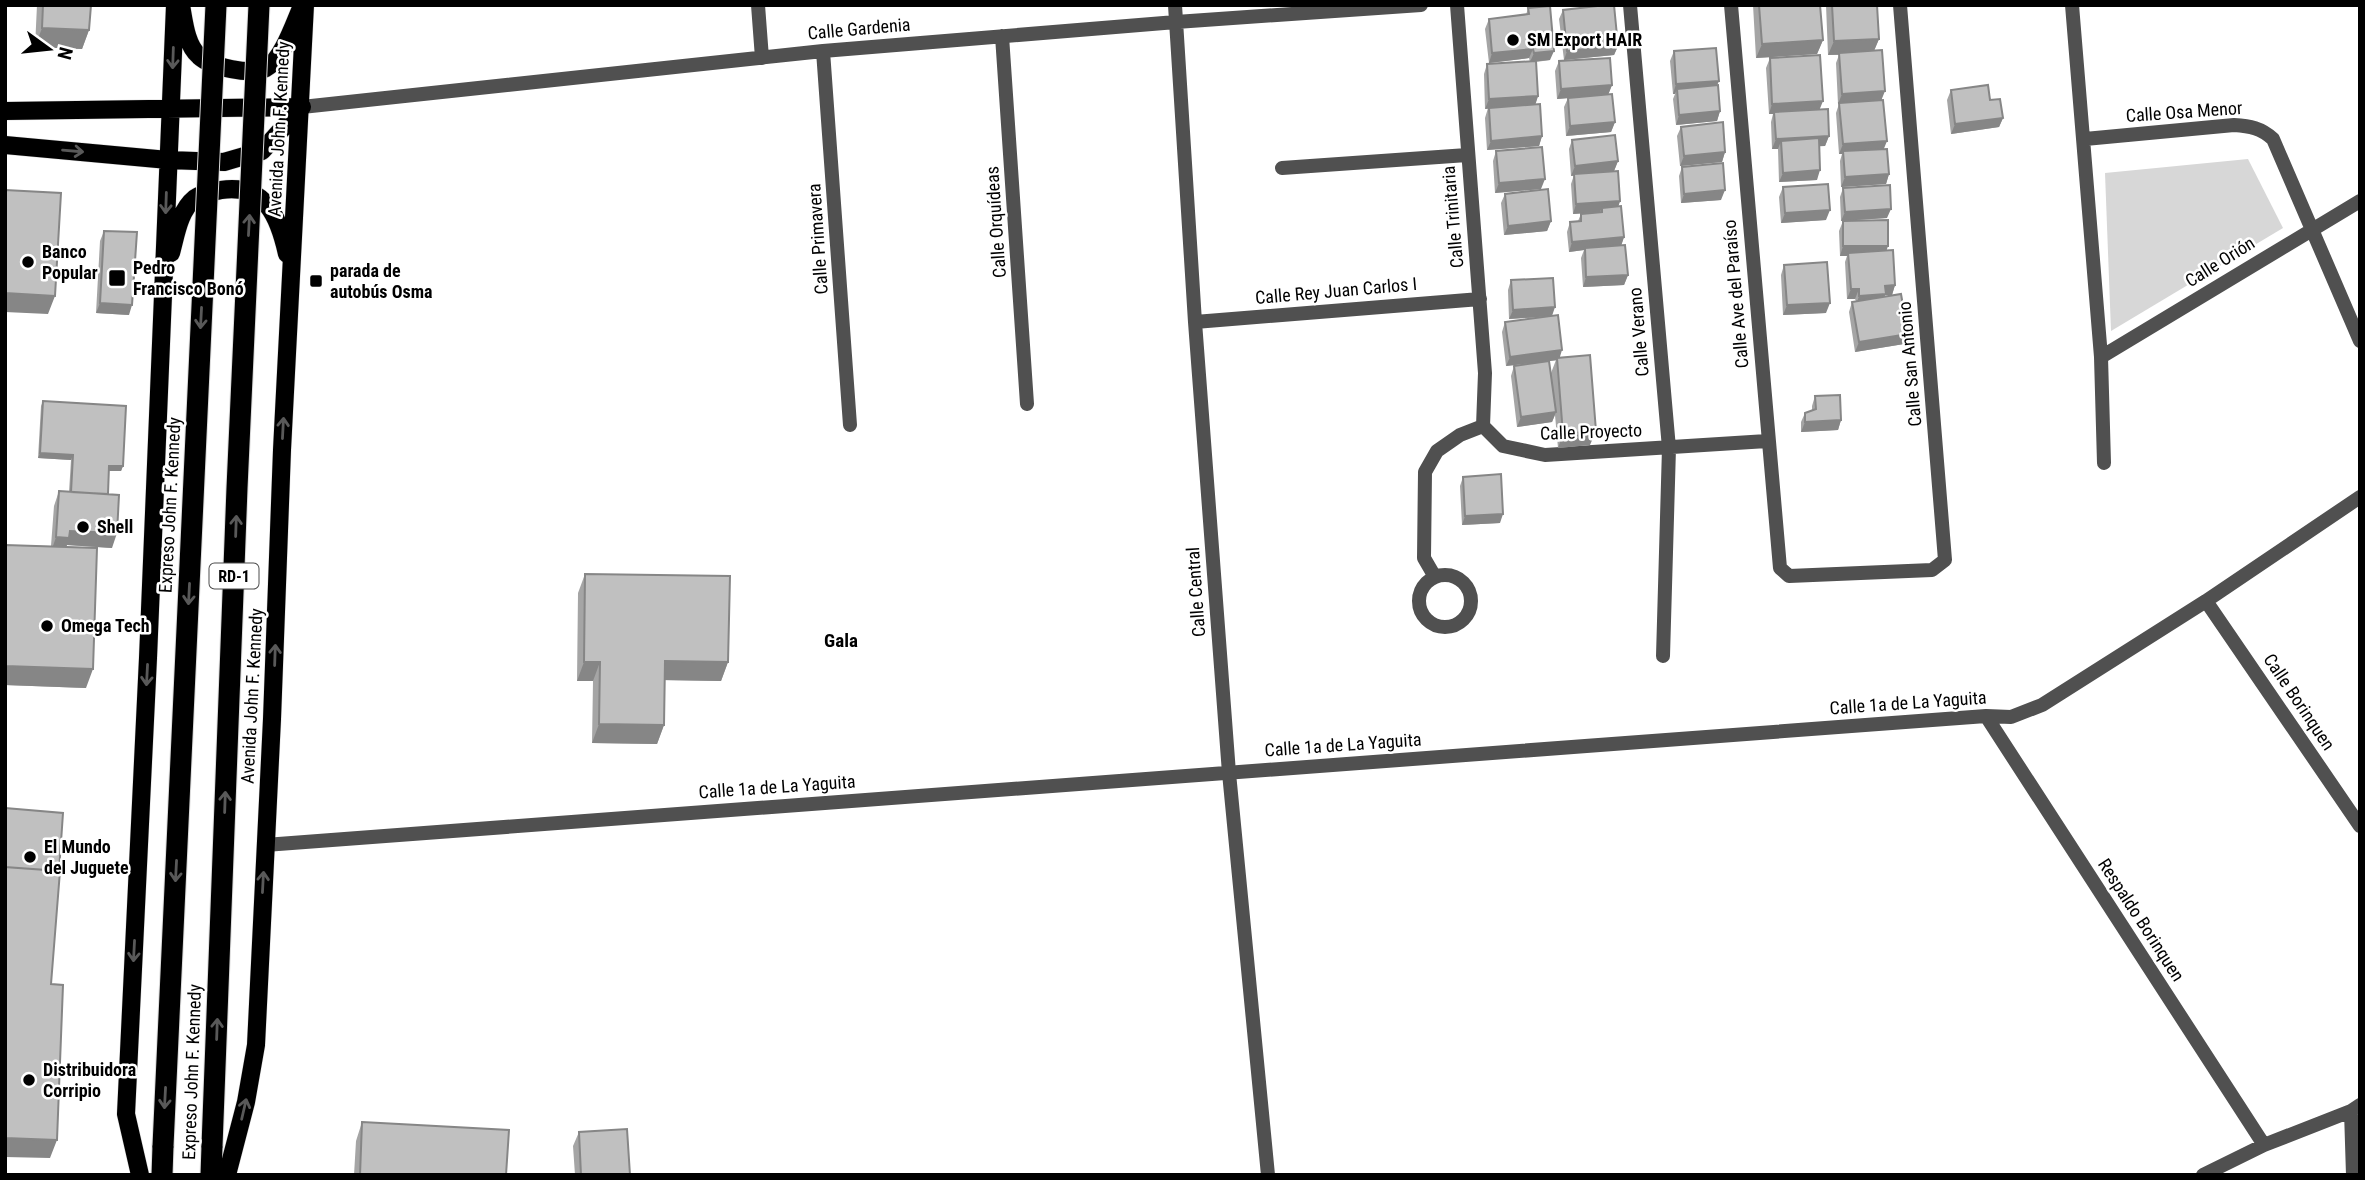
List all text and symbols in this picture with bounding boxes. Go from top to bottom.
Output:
north arrow [14,14,84,84]
street label: Calle Gardenia [807,14,911,43]
place label: SM Export HAIR [1527,29,1642,50]
marker: SM Export HAIR [1505,32,1521,48]
street label: Avenida John F. Kennedy [263,40,294,217]
text: N [52,45,78,62]
one-way arrow [166,46,179,69]
street label: Calle Osa Menor [2125,97,2243,126]
one-way arrow [61,145,84,158]
street label: Calle Orquídeas [981,165,1010,279]
street label: Calle Trinitaria [1438,165,1467,269]
street label: Calle Primavera [803,183,832,295]
one-way arrow [160,191,173,214]
one-way arrow [242,214,255,237]
street label: Calle Ave del Paraíso [1719,219,1752,369]
street label: Calle Orión [2181,232,2258,291]
place label: Banco Popular [42,241,98,283]
marker: Banco Popular [20,254,36,270]
place label: Pedro Francisco Bonó [133,257,244,299]
place label: parada de autobús Osma [330,260,433,302]
marker: Pedro Francisco Bonó [107,268,127,288]
marker: parada de autobús Osma [308,273,324,289]
street label: Calle Rey Juan Carlos I [1254,273,1418,308]
street label: Calle Verano [1624,287,1653,377]
street label: Calle San Antonio [1894,301,1925,428]
one-way arrow [195,306,208,329]
street label: Expreso John F. Kennedy [154,416,185,593]
one-way arrow [277,417,290,440]
street label: Calle Proyecto [1540,419,1642,444]
one-way arrow [229,514,242,537]
place label: Shell [97,516,133,537]
marker: Shell [75,519,91,535]
street label: Calle Central [1182,546,1209,638]
road number: RD-1 [210,564,258,589]
one-way arrow [182,583,195,606]
street label: Avenida John F. Kennedy [236,607,267,784]
place label: Omega Tech [61,615,150,636]
marker: Omega Tech [39,618,55,634]
district label: Gala [824,629,858,652]
one-way arrow [268,644,281,667]
street label: Calle Borinquen [2259,650,2339,754]
one-way arrow [141,663,154,686]
street label: Calle 1a de La Yaguita [1829,687,1987,718]
street label: Calle 1a de La Yaguita [1264,729,1422,760]
street label: Calle 1a de La Yaguita [698,771,856,802]
one-way arrow [219,791,232,814]
place label: El Mundo del Juguete [44,836,129,878]
marker: El Mundo del Juguete [22,849,38,865]
street label: Respaldo Borinquen [2094,854,2189,985]
one-way arrow [169,859,182,881]
one-way arrow [257,871,270,894]
one-way arrow [127,939,140,962]
street label: Expreso John F. Kennedy [178,983,205,1160]
one-way arrow [210,1018,223,1041]
place label: Distribuidora Corripio [43,1059,136,1101]
marker: Distribuidora Corripio [21,1072,37,1088]
one-way arrow [159,1086,172,1109]
one-way arrow [237,1098,251,1121]

